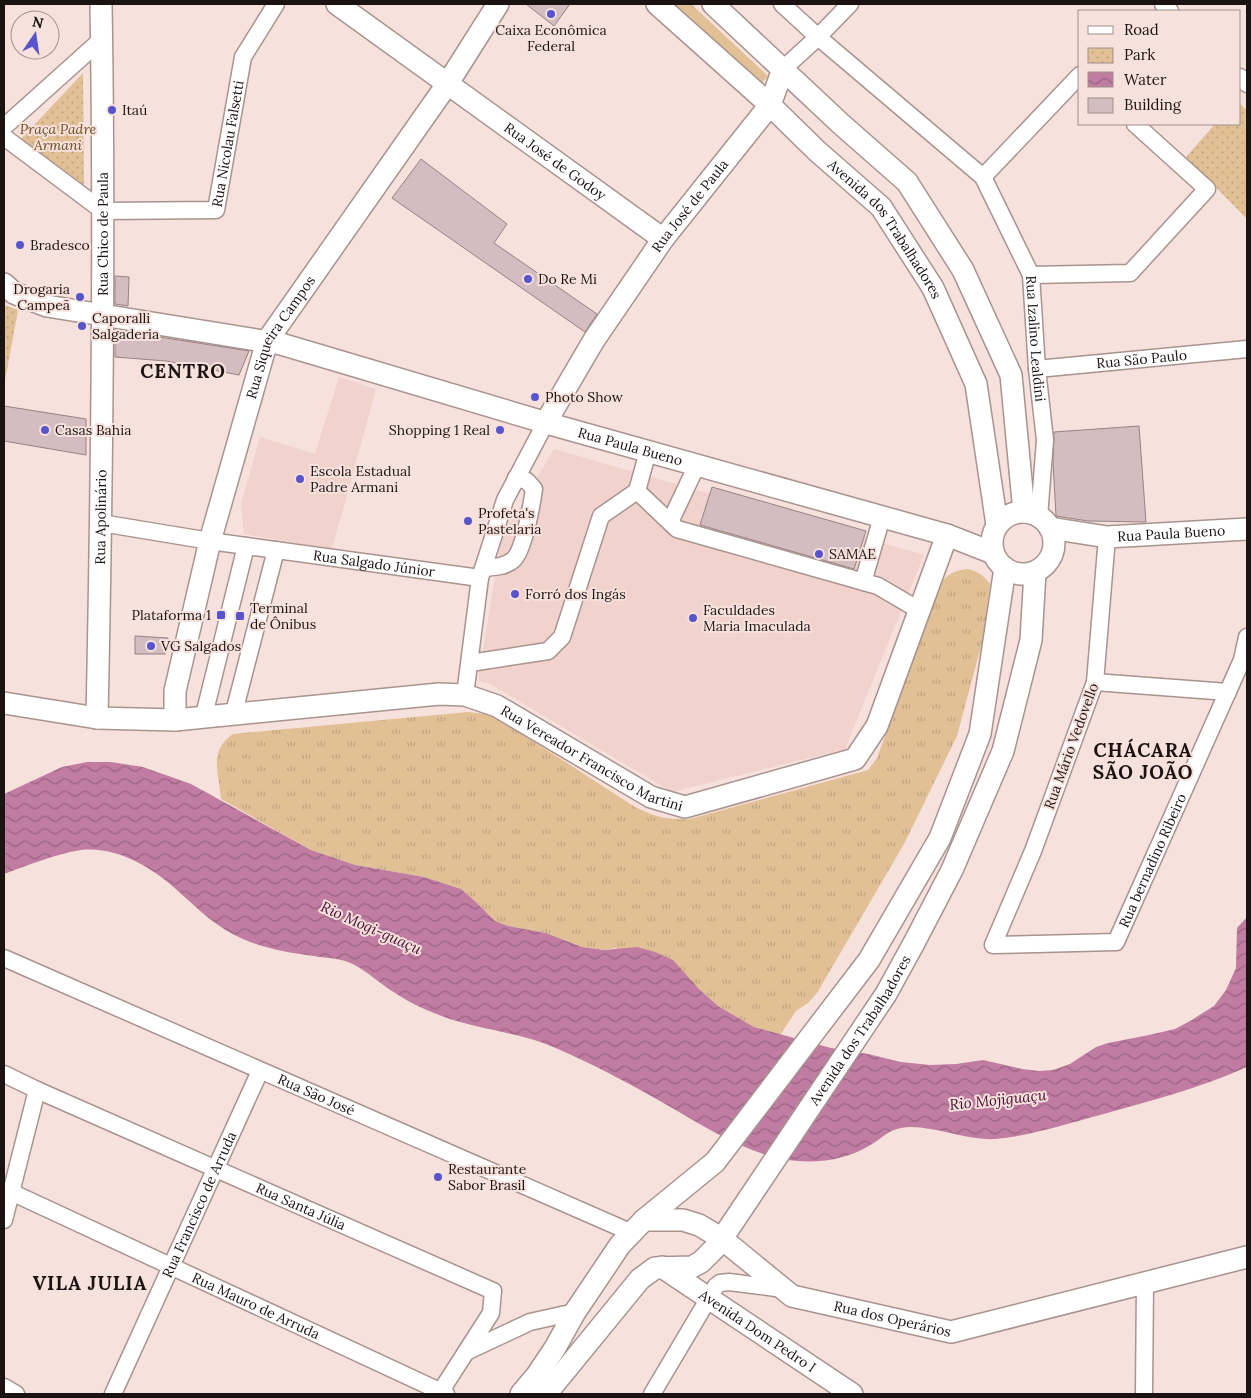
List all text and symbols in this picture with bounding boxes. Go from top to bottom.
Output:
marker: Caixa Econômica Federal [545,8,557,20]
north arrow [10,10,60,60]
legend [1078,10,1241,125]
text: N [31,12,45,32]
text: Road [1124,20,1159,39]
place label: Caixa Econômica Federal [495,21,607,55]
text: Park [1124,45,1155,64]
text: Water [1124,70,1167,89]
street label: Rua Nicolau Falsetti [208,79,248,208]
text: Building [1124,95,1182,114]
place label: Itaú [122,101,147,119]
marker: Itaú [106,104,118,116]
street label: Rua José de Godoy [501,118,610,204]
park label: Praça Padre Armani [20,120,97,154]
street label: Avenida dos Trabalhadores [823,155,946,302]
street label: Rua José de Paula [648,156,732,256]
street label: Rua Chico de Paula [94,172,112,296]
place label: Bradesco [30,236,90,254]
marker: Bradesco [14,239,26,251]
place label: Do Re Mi [538,270,597,288]
street label: Rua Siqueira Campos [242,272,319,401]
marker: Do Re Mi [522,273,534,285]
street label: Rua Izalino Lealdini [1022,275,1050,403]
place label: Drogaria Campeã [13,280,70,314]
marker: Drogaria Campeã [74,291,86,303]
place label: Caporalli Salgaderia [92,309,159,343]
marker: Caporalli Salgaderia [76,320,88,332]
street label: Rua São Paulo [1095,346,1188,372]
district label: CENTRO [140,359,226,383]
place label: Photo Show [545,388,624,406]
marker: Photo Show [529,391,541,403]
place label: Casas Bahia [55,421,131,439]
place label: Shopping 1 Real [389,421,490,439]
street label: Rua Paula Bueno [576,423,685,470]
marker: Casas Bahia [39,424,51,436]
marker: Shopping 1 Real [494,424,506,436]
place label: Escola Estadual Padre Armani [310,462,411,496]
street label: Rua Apolinário [91,469,110,565]
marker: Escola Estadual Padre Armani [294,473,306,485]
place label: Profeta's Pastelaria [478,504,541,538]
marker: Profeta's Pastelaria [462,515,474,527]
street label: Rua Paula Bueno [1117,521,1226,545]
place label: SAMAE [829,545,876,563]
street label: Rua Salgado Júnior [312,546,436,581]
marker: SAMAE [813,548,825,560]
place label: Forró dos Ingás [525,585,626,603]
marker: Forró dos Ingás [509,588,521,600]
place label: Terminal de Ônibus [250,599,316,633]
place label: Faculdades Maria Imaculada [703,601,811,635]
place label: Plataforma 1 [132,606,211,624]
marker: Plataforma 1 [215,609,227,621]
marker: Terminal de Ônibus [234,610,246,622]
marker: Faculdades Maria Imaculada [687,612,699,624]
place label: VG Salgados [160,637,241,655]
marker: VG Salgados [145,640,157,652]
street label: Rua Mário Vedovello [1040,680,1102,812]
street label: Rua Vereador Francisco Martini [497,701,685,815]
district label: CHÁCARA SÃO JOÃO [1093,738,1193,784]
street label: Rua bernadino Ribeiro [1115,791,1190,930]
water label: Rio Mogi-guaçu [318,897,425,958]
street label: Avenida dos Trabalhadores [804,952,915,1109]
street label: Rua São José [275,1070,358,1120]
water label: Rio Mojiguaçu [949,1085,1047,1114]
street label: Rua Francisco de Arruda [158,1129,240,1281]
place label: Restaurante Sabor Brasil [448,1160,527,1194]
marker: Restaurante Sabor Brasil [432,1171,444,1183]
street label: Rua Santa Júlia [253,1179,349,1234]
street label: Rua Mauro de Arruda [189,1268,323,1343]
district label: VILA JULIA [33,1271,147,1295]
street label: Avenida Dom Pedro I [695,1285,819,1376]
street label: Rua dos Operários [832,1297,953,1341]

